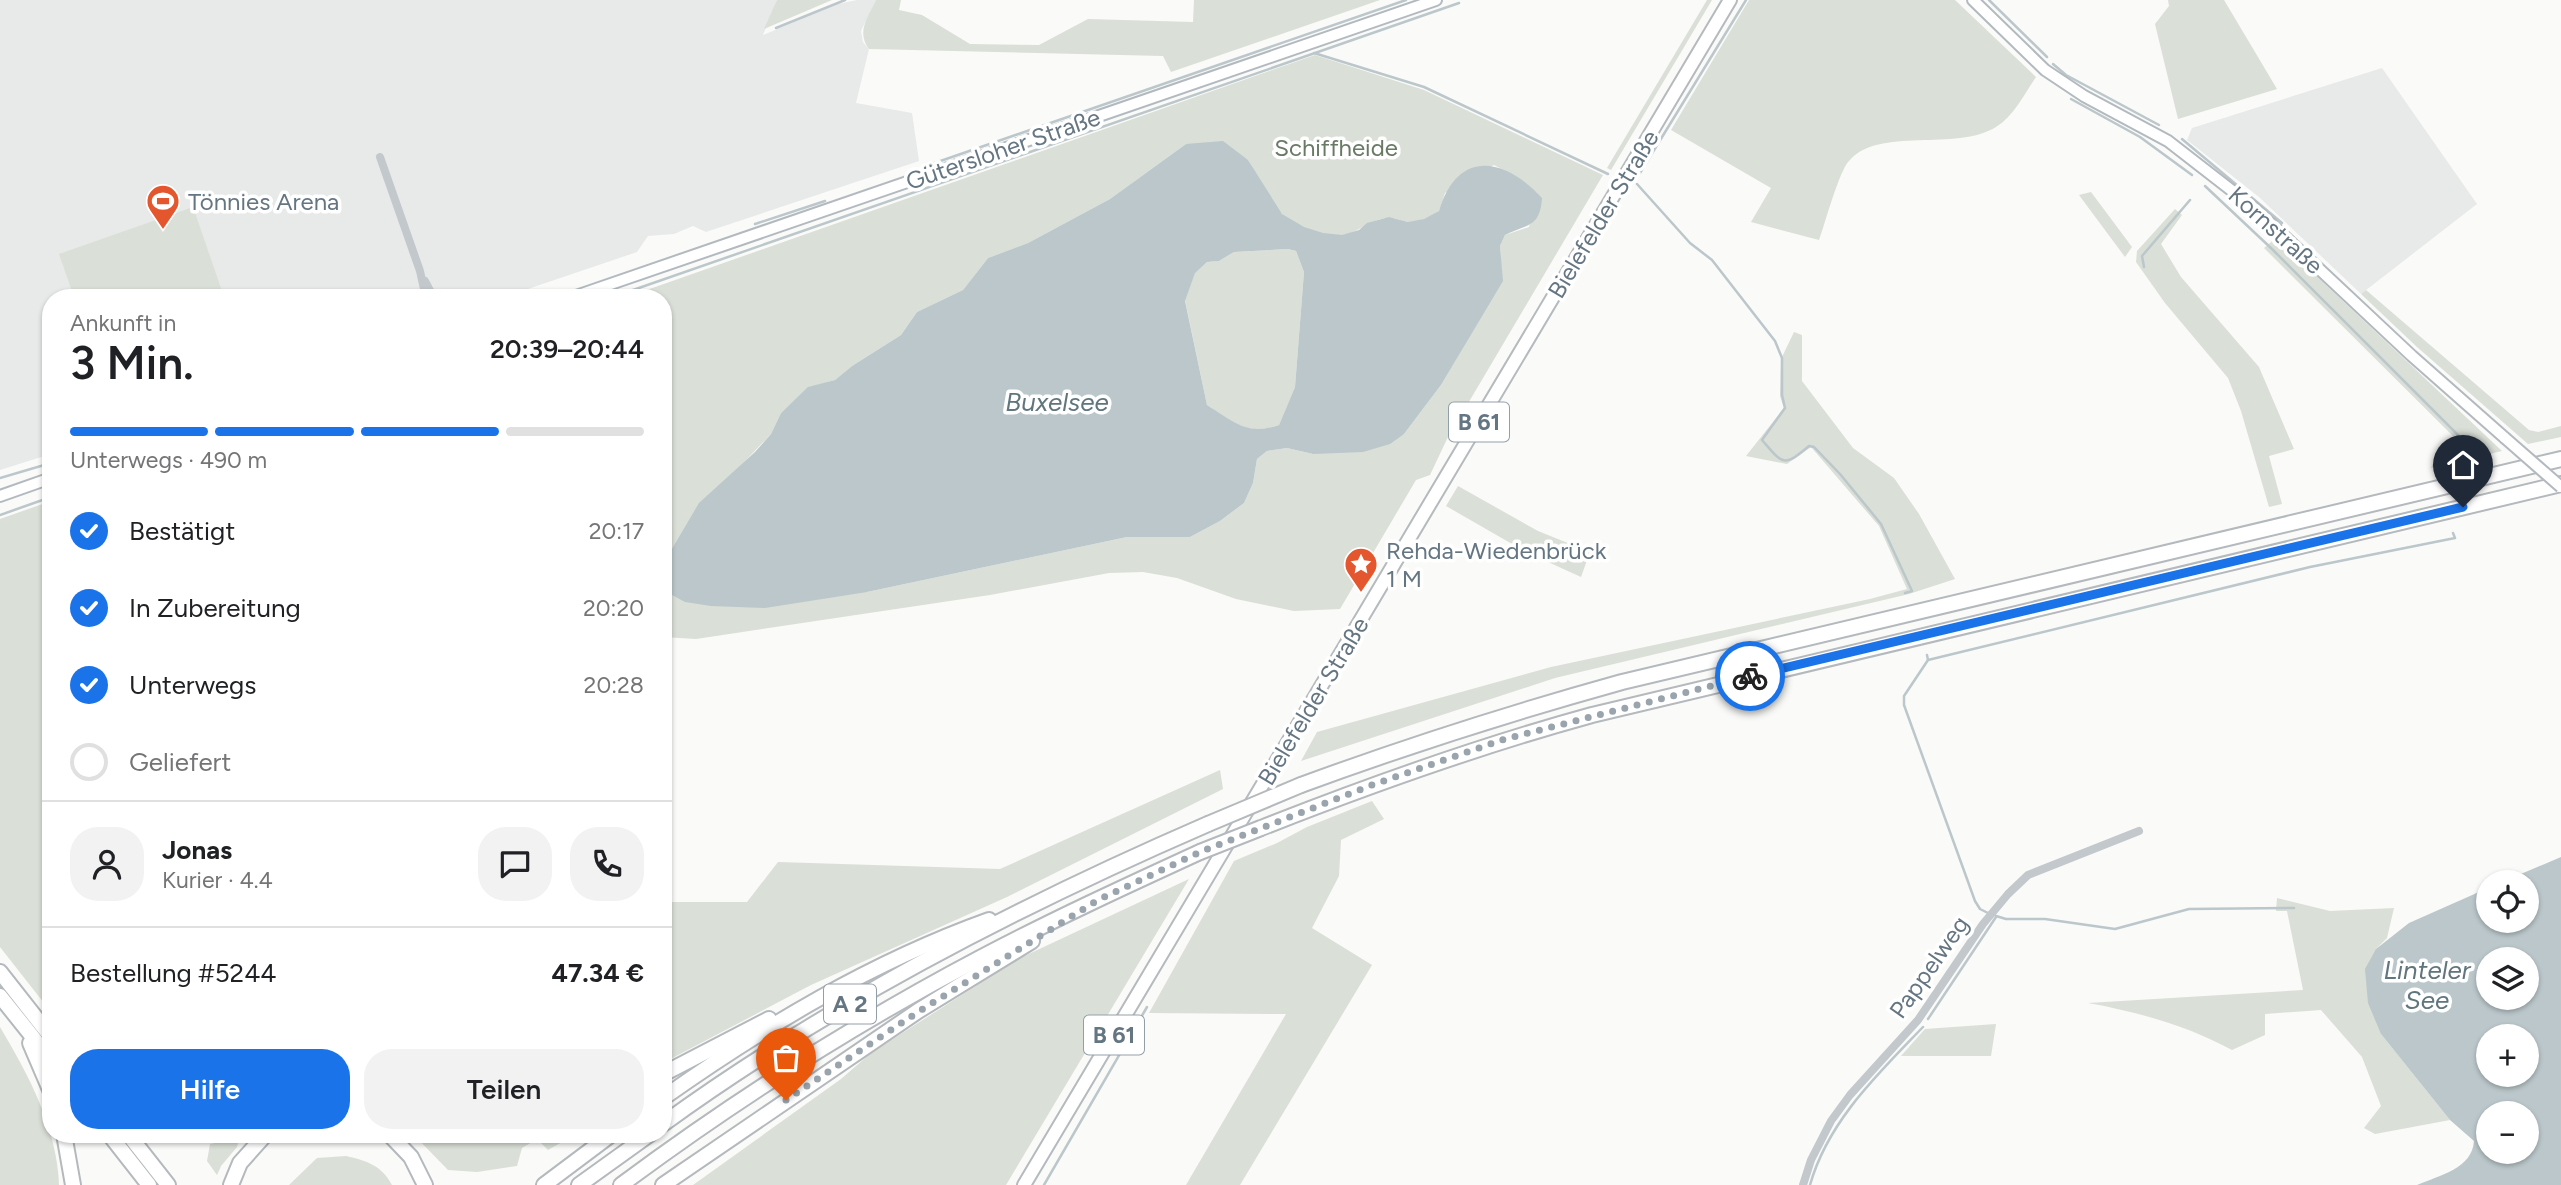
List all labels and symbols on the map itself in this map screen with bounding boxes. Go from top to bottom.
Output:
street label: Gütersloher Straße [902,102,1104,196]
street label: Bielefelder Straße [1541,125,1665,303]
park label: Schiffheide [1274,133,1398,162]
street label: Kornstraße [2223,180,2329,280]
sports icon: Tönnies Arena [144,182,182,231]
place label: Tönnies Arena [188,187,339,216]
water label: Buxelsee [1005,386,1109,418]
road number: B 61 [1449,402,1509,442]
pin [2433,435,2493,507]
place label: Rehda-Wiedenbrück 1 M [1386,536,1607,593]
place icon: Rehda-Wiedenbrück 1 M [1342,545,1380,594]
street label: Bielefelder Straße [1251,612,1375,790]
courier [1715,641,1785,711]
street label: Pappelweg [1883,910,1975,1024]
water label: Linteler See [2383,954,2472,1016]
road number: A 2 [824,984,876,1023]
road number: B 61 [1084,1016,1144,1054]
pin [756,1028,816,1100]

